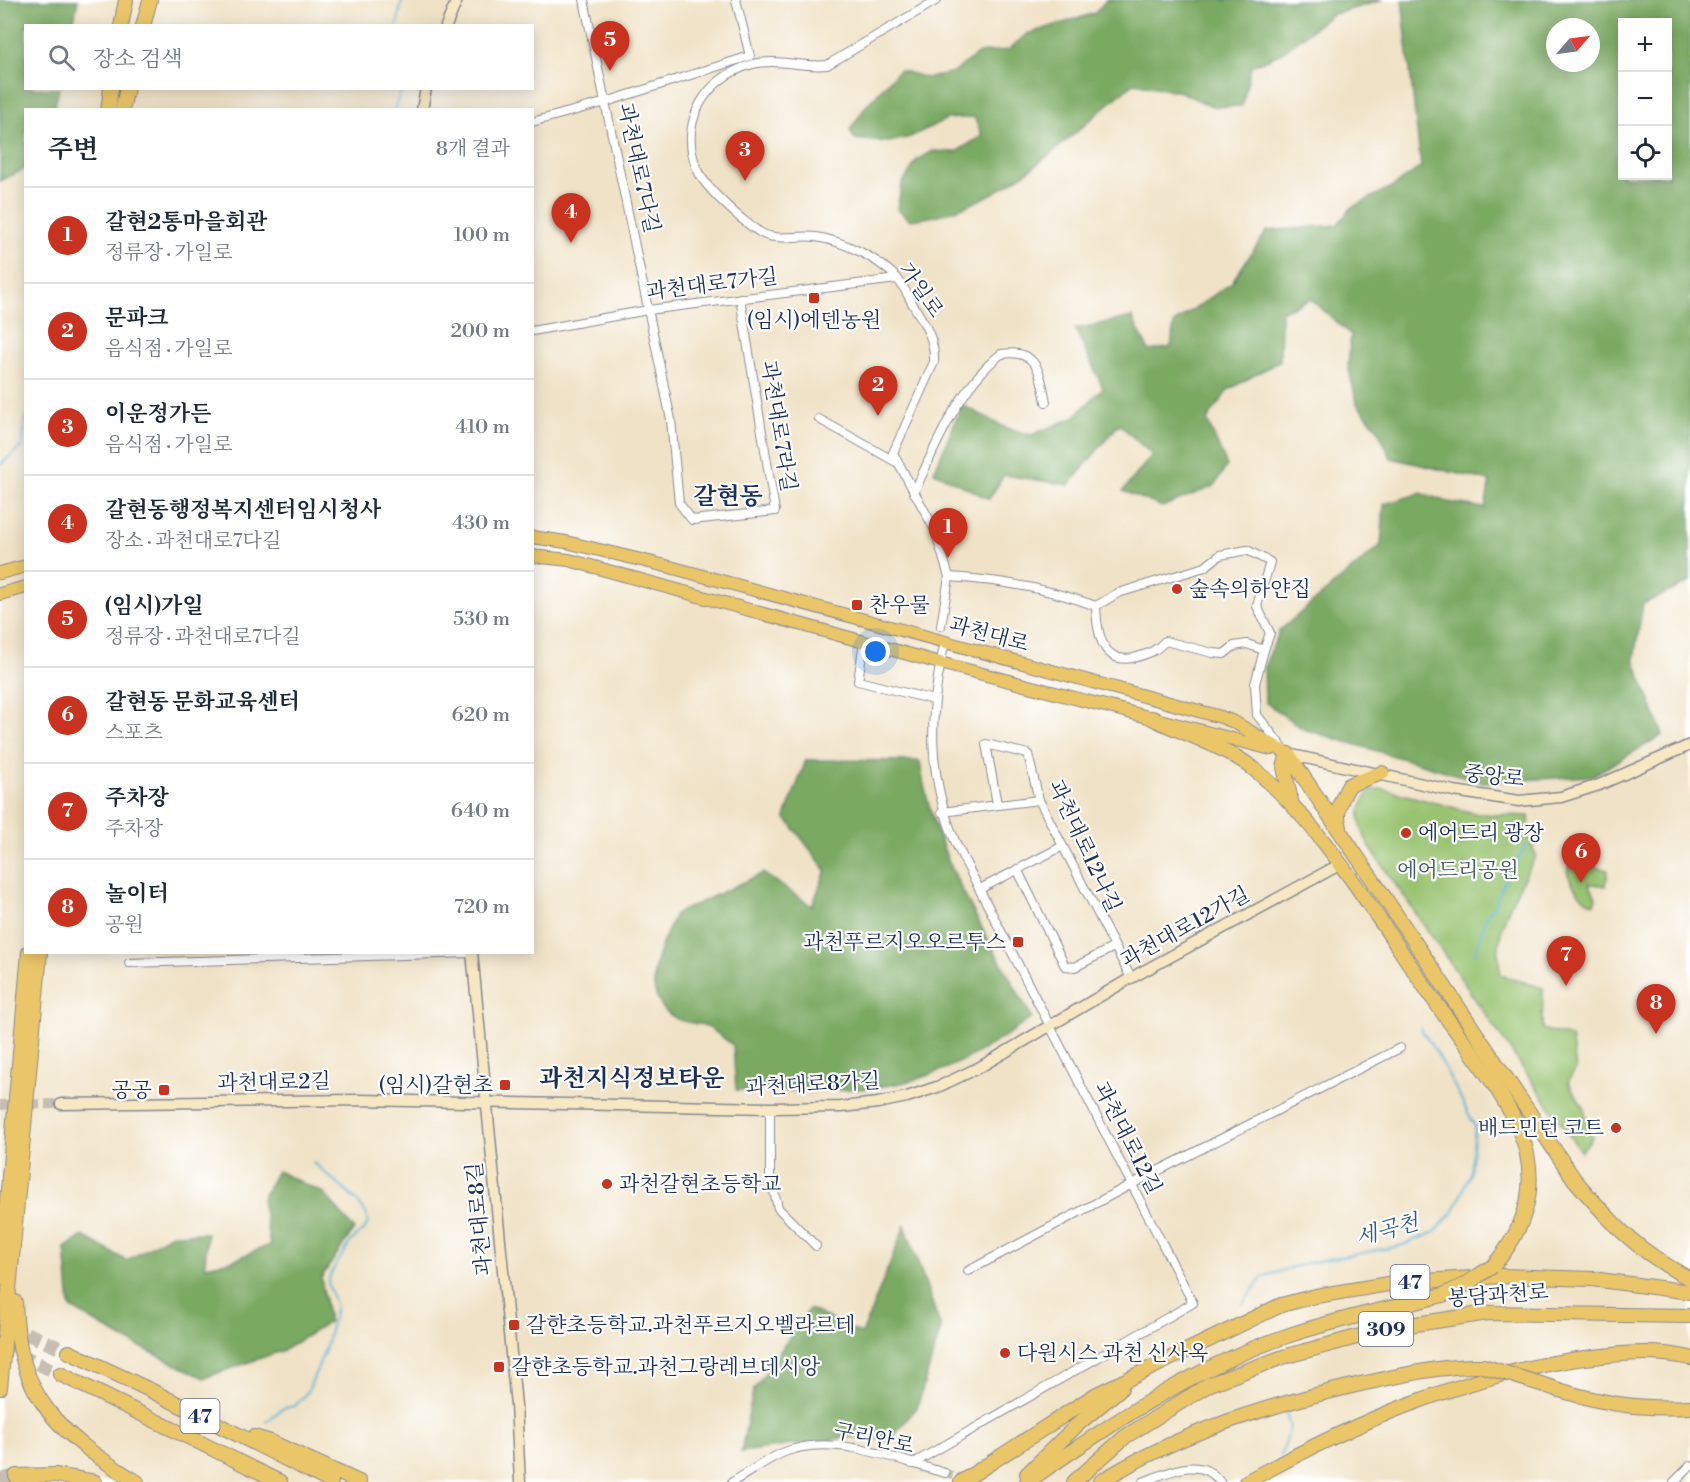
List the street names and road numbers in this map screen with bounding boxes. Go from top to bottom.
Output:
street label: 과천대로7다길 [612,101,664,236]
street label: 가일로 [892,258,948,323]
street label: 과천대로7가길 [645,264,779,306]
street label: 과천대로7라길 [755,359,801,494]
street label: 과천대로 [946,612,1031,658]
street label: 중앙로 [1462,761,1526,793]
street label: 과천대로12나길 [1042,776,1126,917]
street label: 과천대로12가길 [1117,882,1254,974]
street label: 과천대로8가길 [745,1068,881,1102]
street label: 과천대로2길 [217,1069,331,1097]
street label: 과천대로12길 [1088,1078,1167,1199]
street label: 과천대로8길 [462,1161,498,1277]
road number: 47 [1390,1265,1430,1299]
street label: 봉담과천로 [1447,1279,1550,1313]
road number: 309 [1359,1312,1413,1346]
road number: 47 [180,1399,220,1433]
street label: 구리안로 [831,1418,916,1460]

